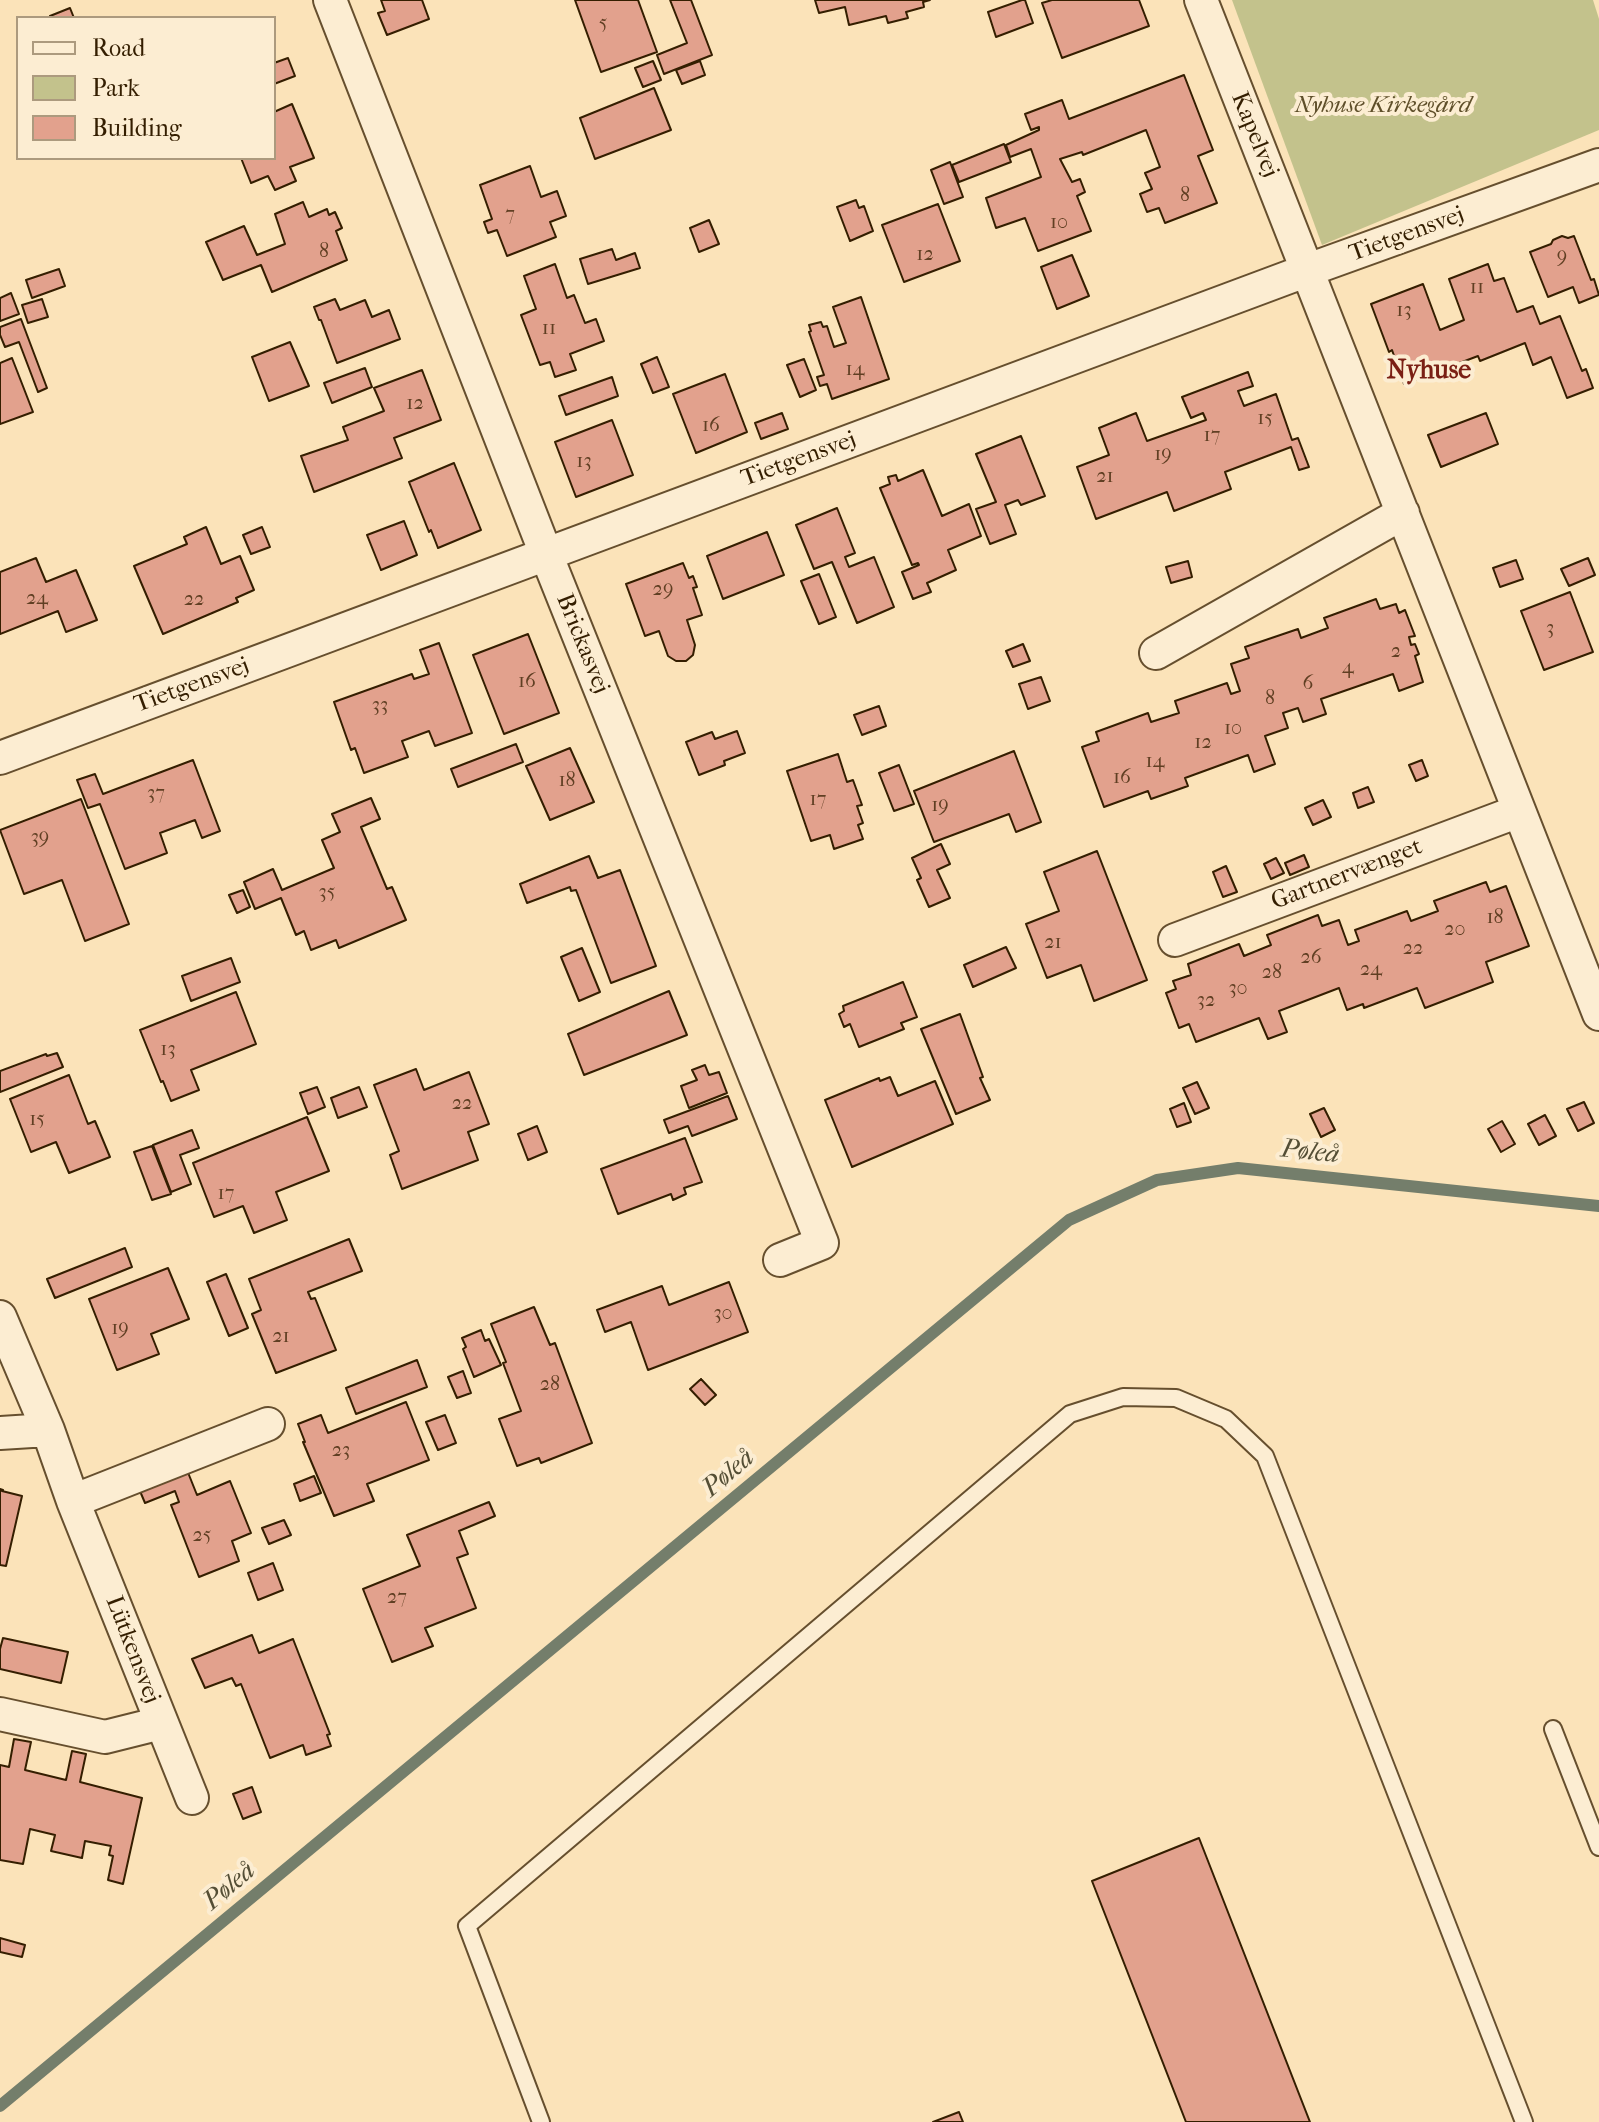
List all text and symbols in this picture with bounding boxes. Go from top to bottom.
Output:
house number: 5 [599,12,607,36]
legend [16,16,276,160]
text: Road [92,34,145,62]
text: Park [92,74,140,102]
street label: Kapelvej [1224,88,1284,182]
park label: Nyhuse Kirkegård [1295,92,1471,120]
text: Building [92,114,182,142]
house number: 8 [1180,184,1190,208]
street label: Tietgensvej [1346,201,1468,269]
house number: 7 [505,203,515,227]
house number: 10 [1050,211,1068,235]
house number: 8 [319,240,329,264]
house number: 12 [916,243,934,267]
house number: 9 [1557,245,1567,269]
house number: 11 [1470,276,1484,300]
house number: 13 [1396,299,1412,323]
house number: 11 [542,317,556,341]
district label: Nyhuse [1387,356,1471,388]
house number: 14 [846,358,864,382]
house number: 12 [406,392,424,416]
house number: 15 [1257,407,1273,431]
house number: 16 [702,414,720,438]
house number: 17 [1204,424,1220,448]
street label: Tietgensvej [738,426,860,494]
house number: 19 [1154,443,1172,467]
house number: 13 [576,450,592,474]
house number: 21 [1096,465,1114,489]
house number: 29 [653,578,673,602]
house number: 24 [26,587,48,611]
house number: 22 [184,588,204,612]
street label: Brickasvej [549,590,615,698]
house number: 3 [1546,617,1554,641]
house number: 2 [1391,640,1401,664]
street label: Tietgensvej [131,652,253,720]
house number: 4 [1342,656,1354,680]
house number: 16 [518,670,536,694]
house number: 6 [1303,672,1313,696]
house number: 8 [1265,687,1275,711]
house number: 33 [372,694,388,718]
house number: 10 [1224,717,1242,741]
house number: 12 [1194,731,1212,755]
house number: 14 [1146,750,1164,774]
house number: 16 [1113,766,1131,790]
house number: 18 [558,769,576,793]
house number: 37 [147,782,165,806]
house number: 17 [810,788,826,812]
house number: 19 [931,794,949,818]
house number: 39 [31,826,49,850]
street label: Gartnervænget [1268,833,1426,917]
house number: 35 [319,881,335,905]
house number: 18 [1486,906,1504,930]
house number: 20 [1444,918,1466,942]
house number: 21 [1044,931,1062,955]
house number: 22 [1403,937,1423,961]
house number: 26 [1300,946,1322,970]
house number: 24 [1360,958,1382,982]
house number: 28 [1262,961,1282,985]
house number: 30 [1228,977,1248,1001]
house number: 32 [1197,989,1215,1013]
house number: 13 [160,1038,176,1062]
house number: 22 [452,1092,472,1116]
house number: 15 [29,1108,45,1132]
water label: Pøleå [1279,1134,1341,1172]
house number: 17 [218,1182,234,1206]
house number: 30 [713,1302,733,1326]
house number: 19 [111,1317,129,1341]
house number: 21 [272,1325,290,1349]
house number: 28 [540,1373,560,1397]
house number: 23 [332,1439,350,1463]
water label: Pøleå [697,1443,761,1505]
house number: 25 [193,1524,211,1548]
house number: 27 [387,1586,407,1610]
street label: Lütkensvej [98,1592,166,1708]
water label: Pøleå [198,1856,262,1918]

